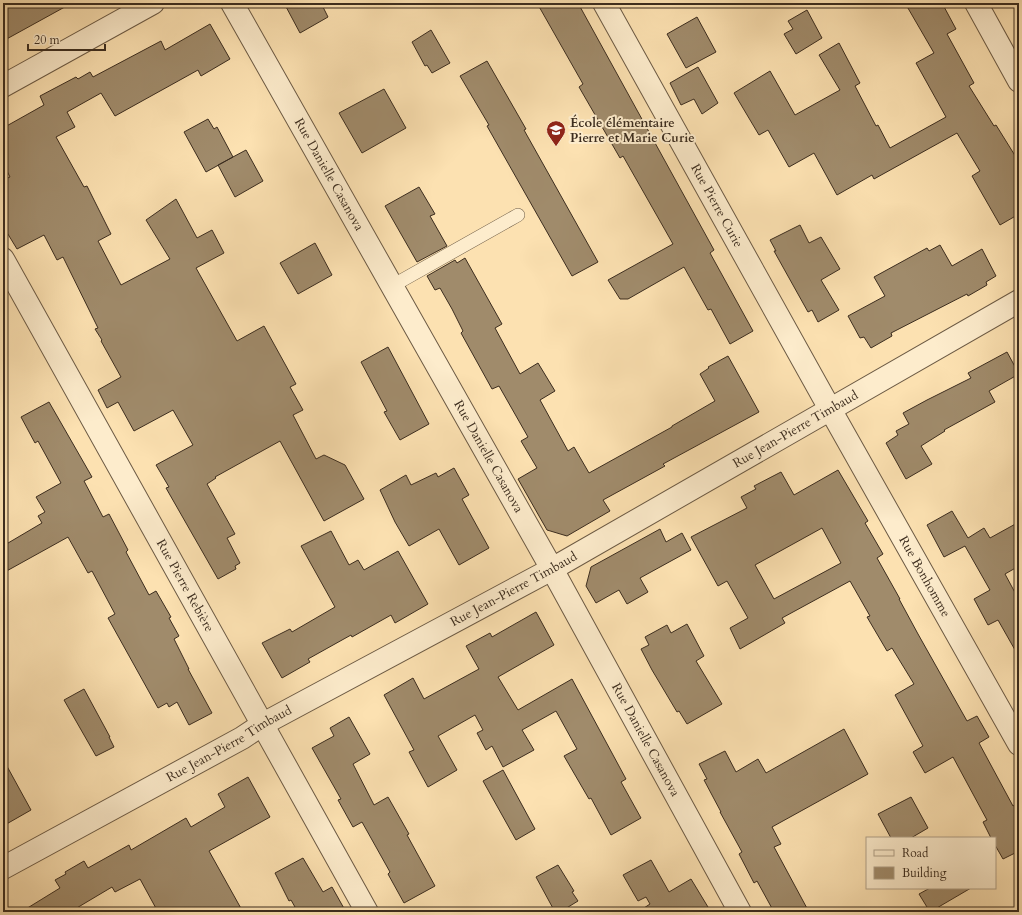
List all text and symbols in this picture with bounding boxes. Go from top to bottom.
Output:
scale bar [28,26,105,52]
text: 20 m [34,32,61,48]
place label: École élémentaire Pierre et Marie Curie [570,114,695,147]
street label: Rue Danielle Casanova [290,115,368,234]
school or university icon: École élémentaire Pierre et Marie Curie [545,119,567,147]
street label: Rue Pierre Curie [686,161,747,251]
street label: Rue Jean-Pierre Timbaud [730,386,862,472]
street label: Rue Danielle Casanova [449,397,528,517]
street label: Rue Bonhomme [894,533,955,621]
street label: Rue Pierre Rebière [152,536,218,635]
street label: Rue Jean-Pierre Timbaud [447,547,580,631]
street label: Rue Danielle Casanova [607,680,684,800]
street label: Rue Jean-Pierre Timbaud [163,701,295,786]
legend [866,837,996,889]
text: Road [902,845,929,861]
text: Building [902,865,947,881]

